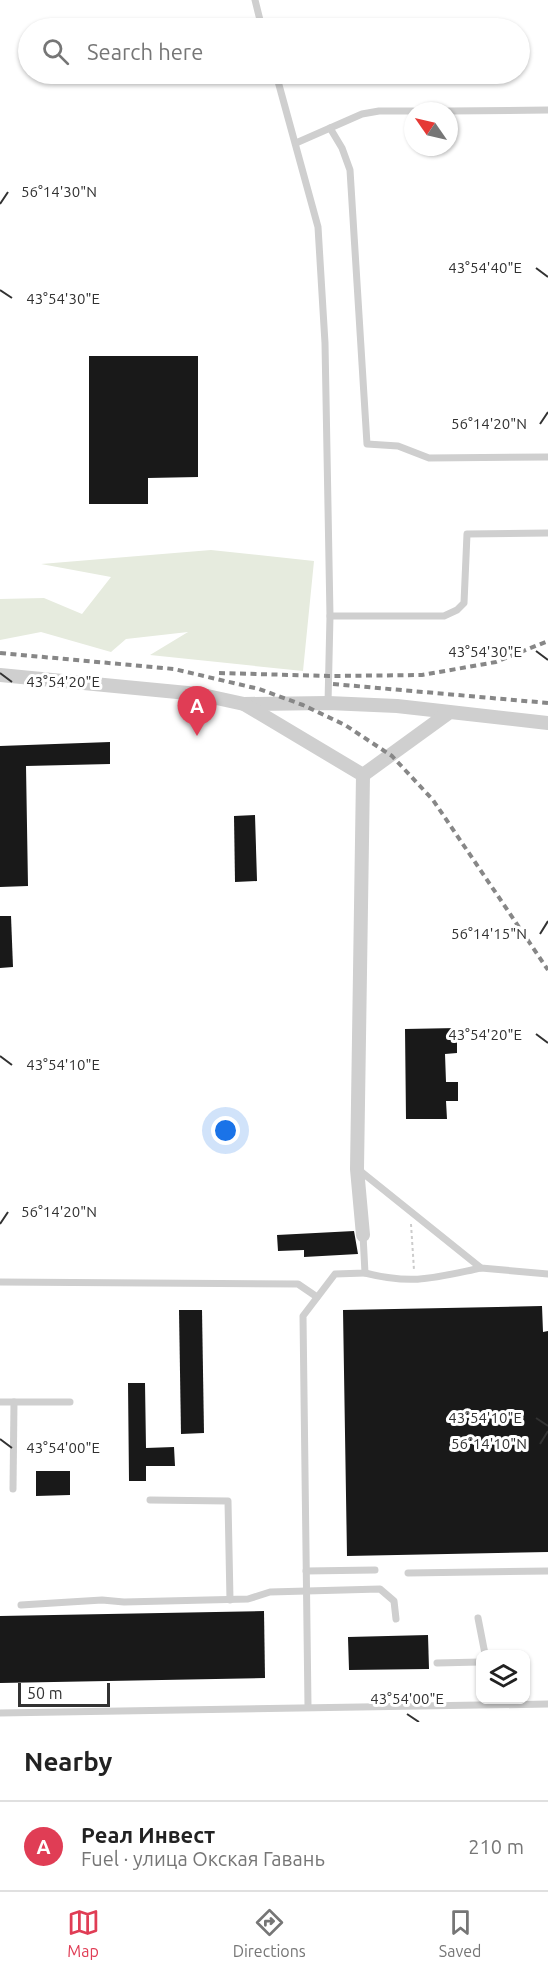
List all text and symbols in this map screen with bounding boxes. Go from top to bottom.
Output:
search box [18,18,530,84]
icon: search [39,35,72,68]
text: Search here [87,39,203,64]
north arrow [404,102,458,156]
text: 56°14'30"N [21,183,97,200]
text: 43°54'40"E [448,259,522,276]
text: 43°54'30"E [26,290,100,307]
text: 56°14'20"N [451,415,527,432]
text: 43°54'30"E [448,643,522,660]
text: 43°54'20"E [26,673,100,690]
pin: A [178,686,216,736]
text: 56°14'15"N [451,925,527,942]
text: 43°54'20"E [448,1026,522,1043]
text: 43°54'10"E [26,1056,100,1073]
your location [211,1116,240,1145]
text: 56°14'20"N [21,1203,97,1220]
text: 43°54'10"E [448,1409,522,1426]
text: 56°14'10"N [451,1435,527,1452]
text: 43°54'00"E [26,1439,100,1456]
map controls [476,1650,530,1704]
button: layers [476,1650,530,1704]
scale bar [18,1680,110,1708]
text: 50 m [27,1684,63,1702]
text: 43°54'00"E [370,1690,444,1707]
text: Nearby [24,1747,112,1776]
text: Реал Инвест [81,1822,215,1847]
text: A [36,1835,51,1858]
text: 210 m [468,1835,524,1858]
text: Fuel · улица Окская Гавань [81,1847,325,1870]
tab: Map [67,1906,100,1960]
tab: Directions [233,1906,306,1960]
tab: Saved [439,1906,481,1960]

